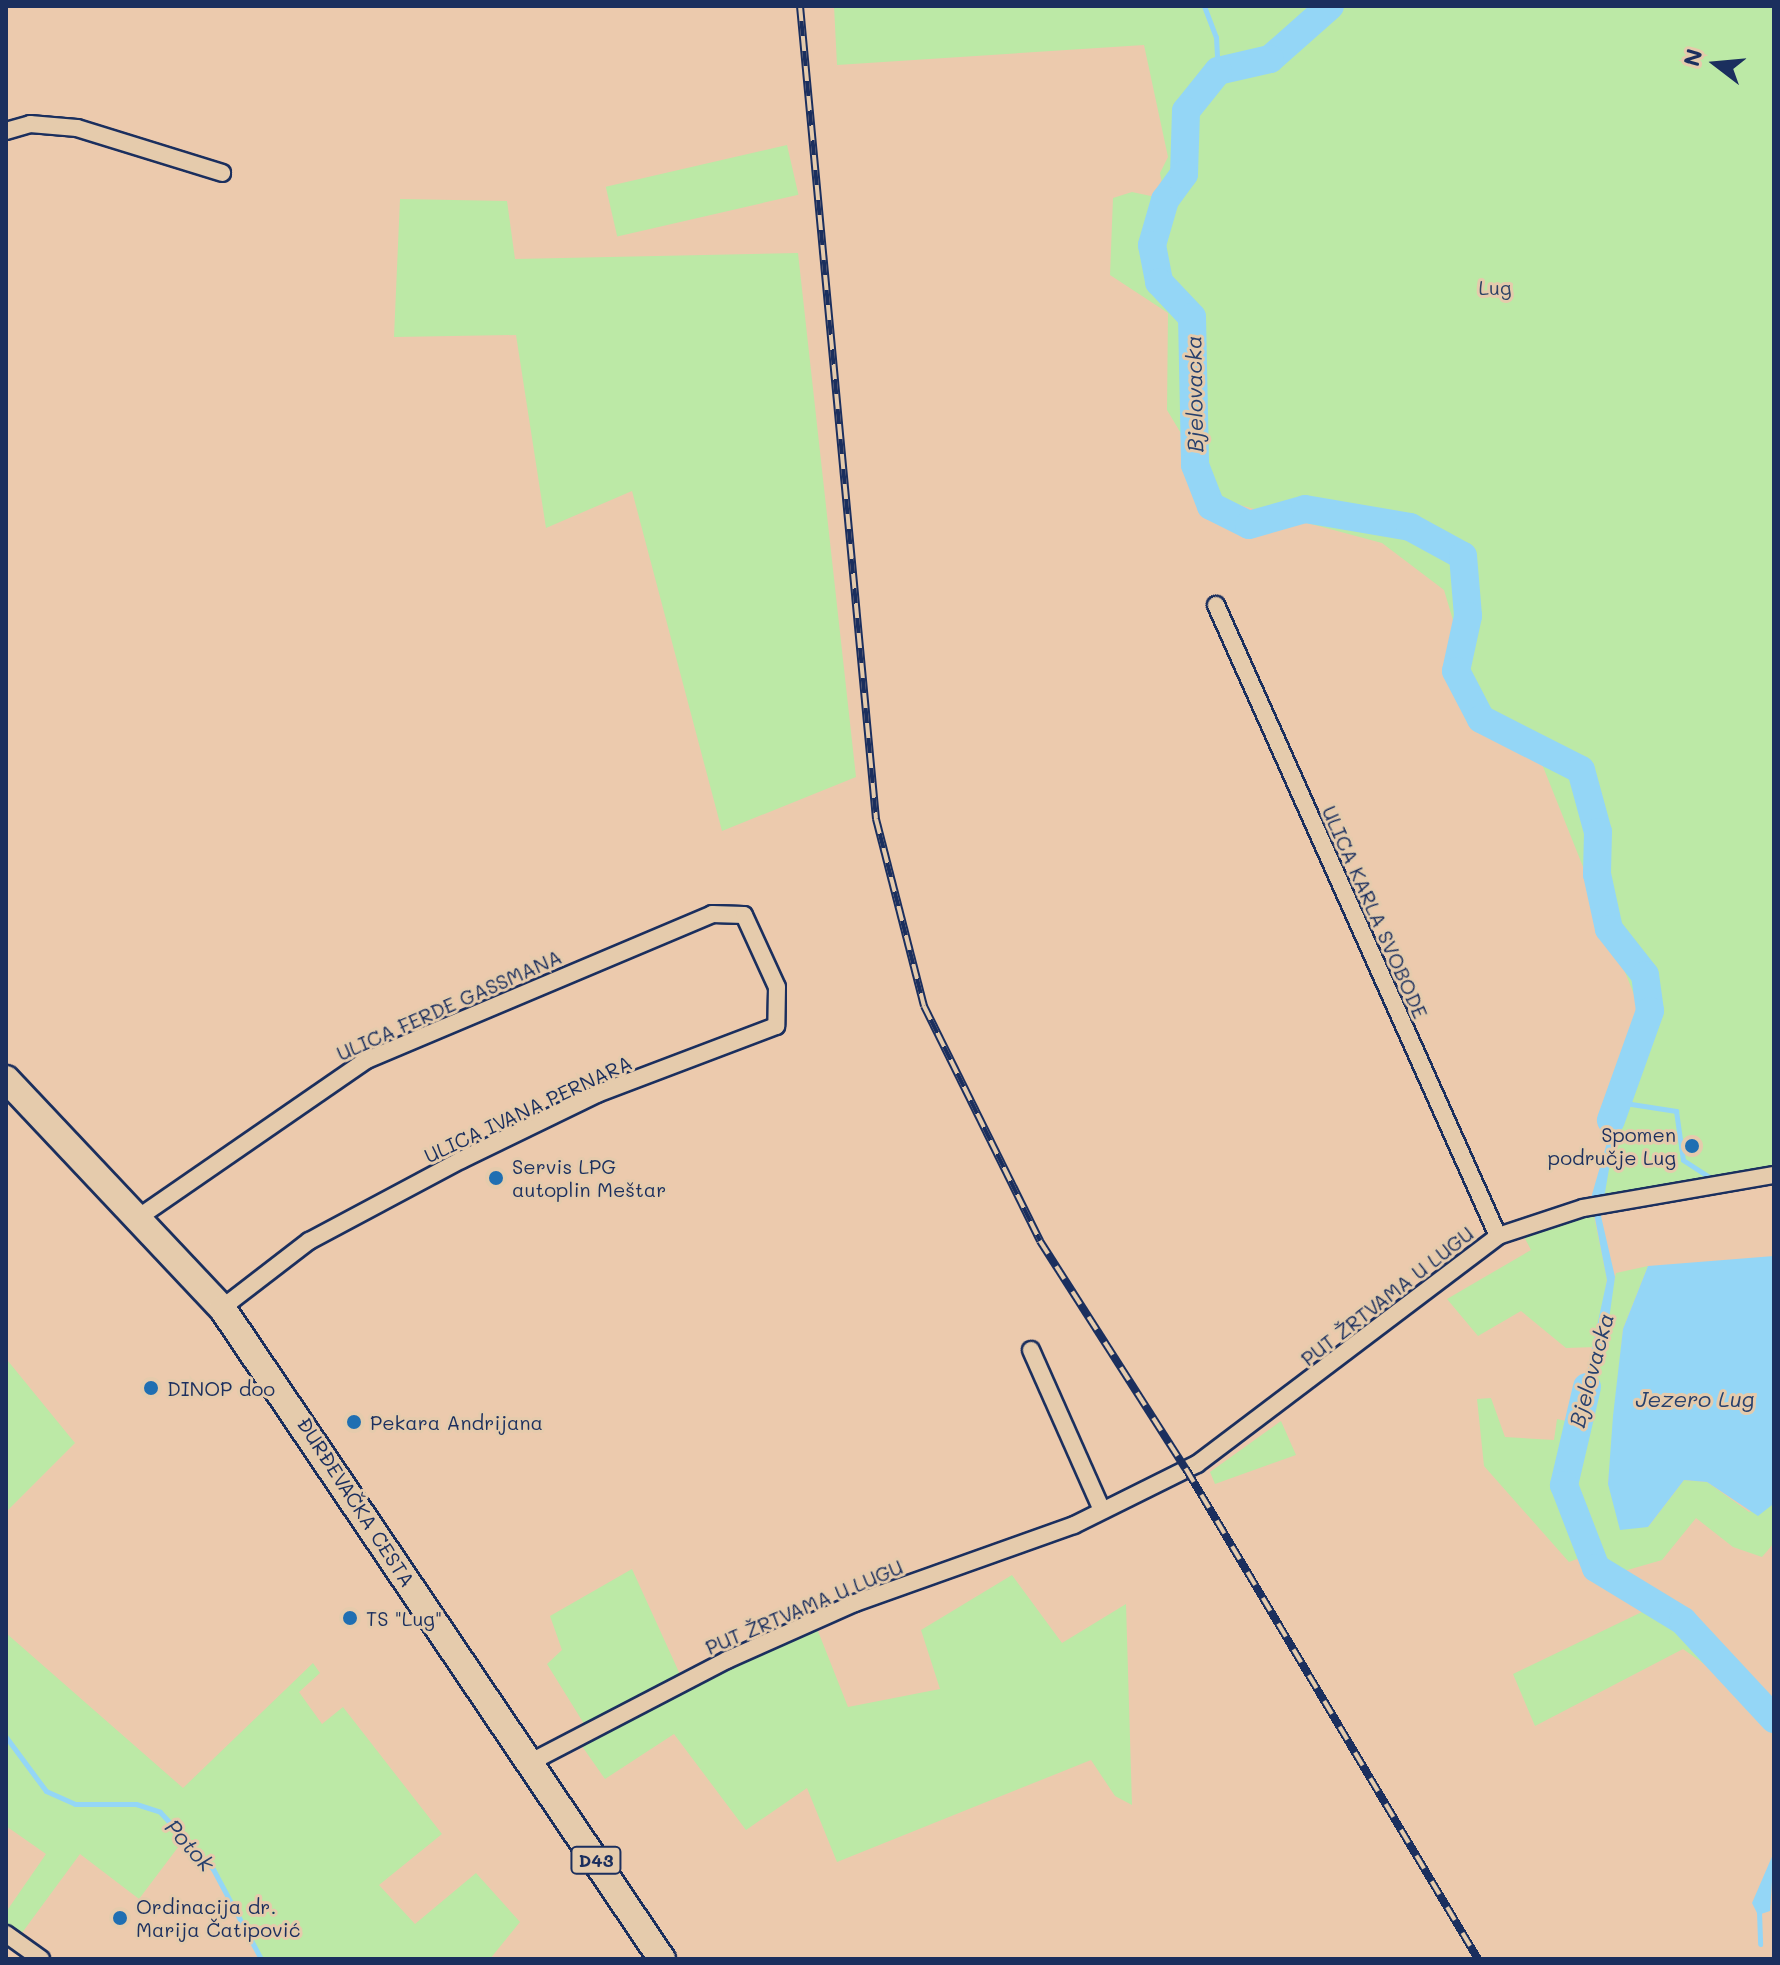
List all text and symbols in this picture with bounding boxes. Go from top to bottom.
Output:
north arrow [1676,24,1756,104]
text: N [1676,45,1709,69]
park label: Lug [1478,275,1512,299]
water label: Bjelovacka [1180,335,1208,453]
street label: ULICA KARLA SVOBODE [1317,802,1433,1022]
street label: ULICA FERDE GASSMANA [333,944,565,1066]
street label: ULICA IVANA PERNARA [420,1050,636,1168]
place label: Spomen područje Lug [1548,1122,1676,1169]
marker: Spomen područje Lug [1683,1137,1701,1155]
place label: Servis LPG autoplin Meštar [512,1154,666,1201]
marker: Servis LPG autoplin Meštar [487,1169,505,1187]
street label: PUT ŽRTVAMA U LUGU [1296,1221,1478,1371]
water label: Bjelovacka [1563,1310,1619,1430]
place label: DINOP doo [167,1376,275,1400]
marker: DINOP doo [142,1379,160,1397]
water label: Jezero Lug [1635,1386,1755,1412]
place label: Pekara Andrijana [370,1410,543,1434]
street label: ĐURĐEVAČKA CESTA [292,1413,420,1591]
marker: Pekara Andrijana [345,1413,363,1431]
street label: PUT ŽRTVAMA U LUGU [702,1555,906,1659]
place label: TS "Lug" [366,1606,442,1630]
marker: TS "Lug" [341,1609,359,1627]
water label: Potok [160,1814,220,1876]
road number: D43 [570,1846,622,1874]
place label: Ordinacija dr. Marija Čatipović [136,1894,300,1941]
marker: Ordinacija dr. Marija Čatipović [111,1909,129,1927]

